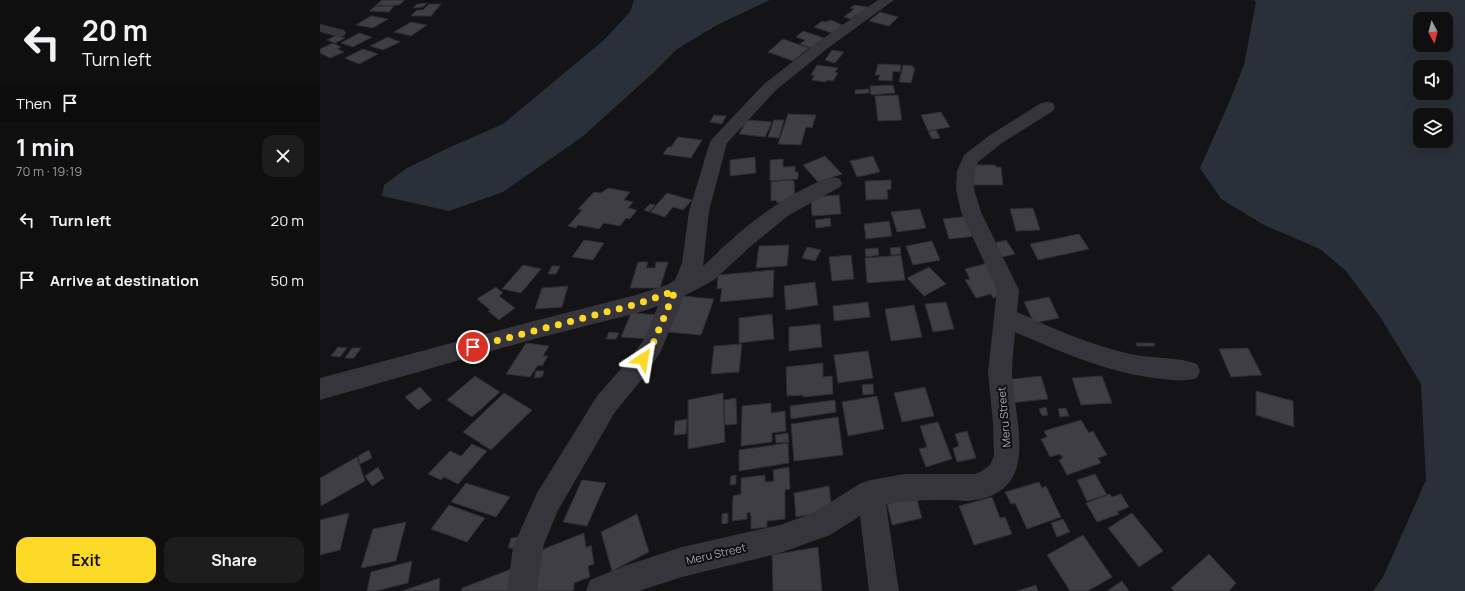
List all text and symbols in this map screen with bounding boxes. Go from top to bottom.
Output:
text: 20 m [82,11,148,49]
north arrow [1413,12,1453,52]
map controls [1413,12,1453,148]
icon: left [16,16,68,68]
text: Turn left [82,47,152,71]
button: sound [1413,60,1453,100]
icon: arrive [59,92,81,114]
text: Then [16,93,51,114]
button: layers [1413,108,1453,148]
text: 1 min [16,130,75,163]
button: close [262,135,304,177]
text: 70 m · 19:19 [16,162,82,180]
icon: left [16,209,38,231]
text: Turn left [50,210,112,231]
text: 20 m [271,210,304,231]
icon: arrive [16,269,38,291]
text: Arrive at destination [50,270,199,291]
text: 50 m [270,270,304,291]
pin [456,330,490,364]
icon: arrive [462,336,484,358]
position arrow [622,338,664,380]
street label: Meru Street [993,386,1014,448]
button: Exit [16,537,156,583]
button: Share [164,537,304,583]
street label: Meru Street [685,539,747,568]

